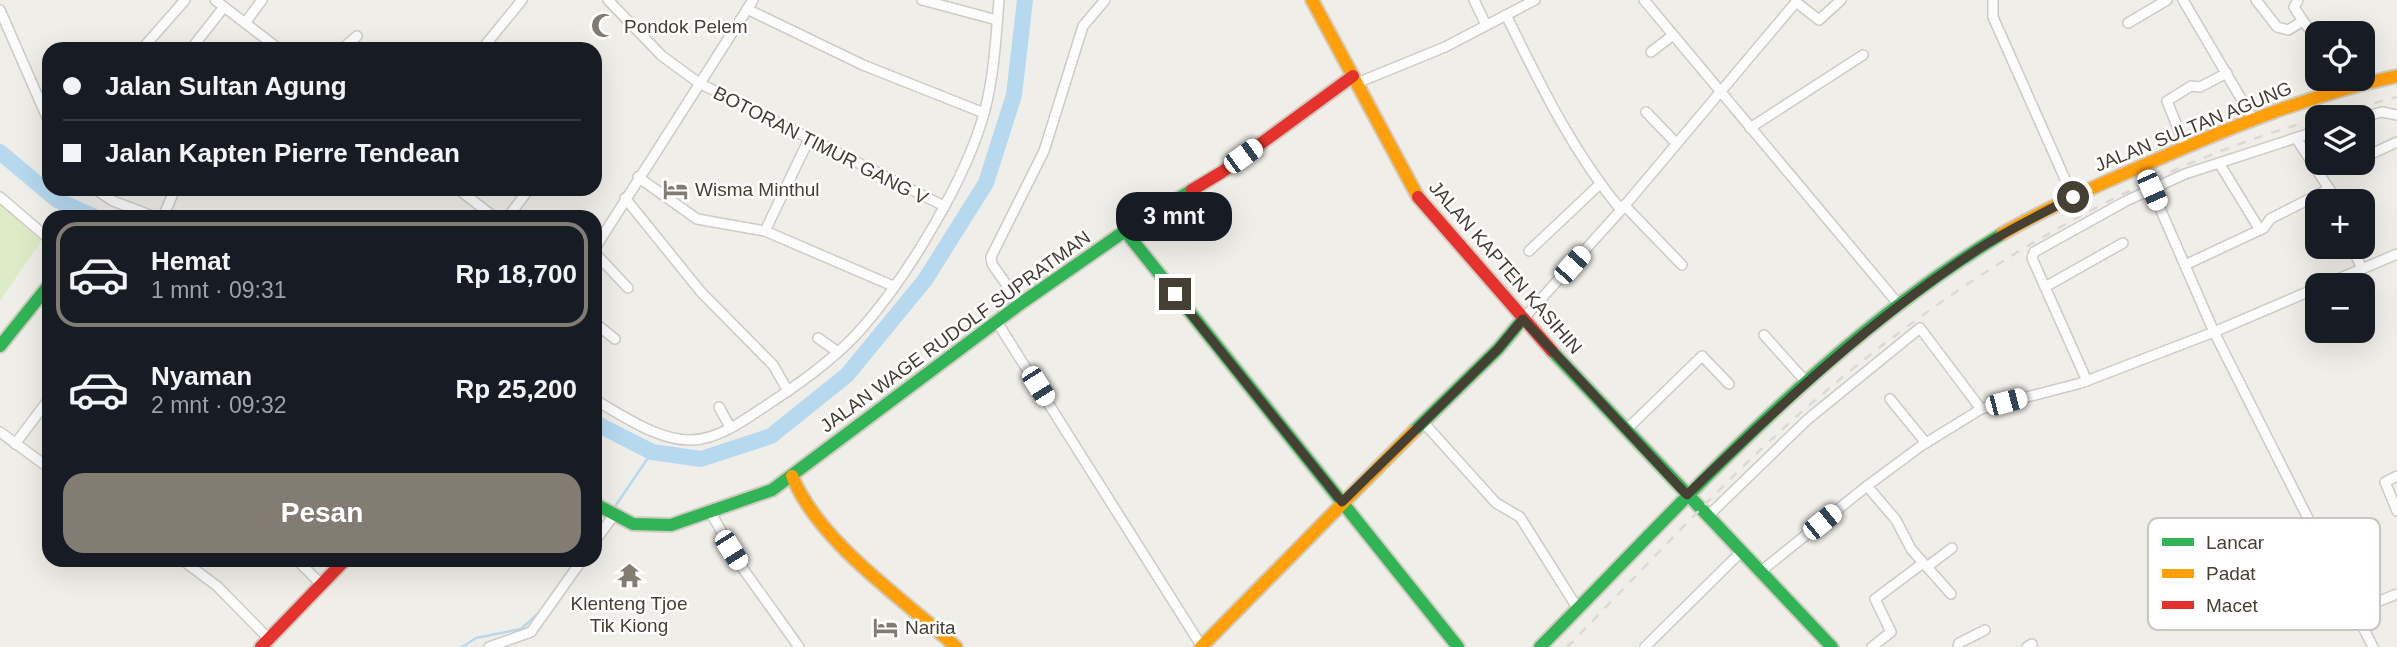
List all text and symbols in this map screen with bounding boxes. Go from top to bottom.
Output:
mosque icon: Pondok Pelem [590,12,618,40]
place label: Pondok Pelem [624,16,748,37]
map controls [2305,21,2375,343]
button: locate [2305,21,2375,91]
text: Jalan Sultan Agung [105,71,347,101]
street label: JALAN SULTAN AGUNG [2092,77,2295,176]
street label: BOTORAN TIMUR GANG V [710,82,932,209]
button: layers [2305,105,2375,175]
car [1220,135,1267,177]
text: Jalan Kapten Pierre Tendean [105,138,460,168]
car [2134,167,2171,213]
hotel icon: Wisma Minthul [661,175,689,203]
street label: JALAN KAPTEN KASIHIN [1425,177,1586,358]
place label: Wisma Minthul [695,179,820,200]
route start [2057,181,2089,213]
button: + [2305,189,2375,259]
callout: 3 mnt [1117,192,1233,242]
text: 3 mnt [1143,203,1205,229]
street label: JALAN WAGE RUDOLF SUPRATMAN [816,226,1094,436]
car [1551,242,1594,288]
icon: car [67,243,130,306]
text: Hemat [151,246,230,276]
text: Rp 18,700 [456,259,577,289]
button: − [2305,273,2375,343]
text: 1 mnt · 09:31 [151,277,287,303]
route end [1159,278,1191,310]
icon: car [67,358,130,421]
text: Nyaman [151,361,252,391]
car [1018,363,1059,409]
text: Rp 25,200 [456,374,577,404]
car [1983,386,2030,418]
text: 2 mnt · 09:32 [151,392,287,418]
button: Pesan [63,473,581,553]
car [1800,501,1845,543]
legend [2148,518,2380,630]
car [711,527,752,573]
text: Lancar [2206,532,2265,553]
temple icon: Klenteng Tjoe Tik Kiong [615,561,643,589]
text: Padat [2206,563,2256,584]
place label: Klenteng Tjoe Tik Kiong [571,593,687,636]
text: Macet [2206,595,2258,616]
hotel icon: Narita [871,613,899,641]
place label: Narita [905,617,956,638]

